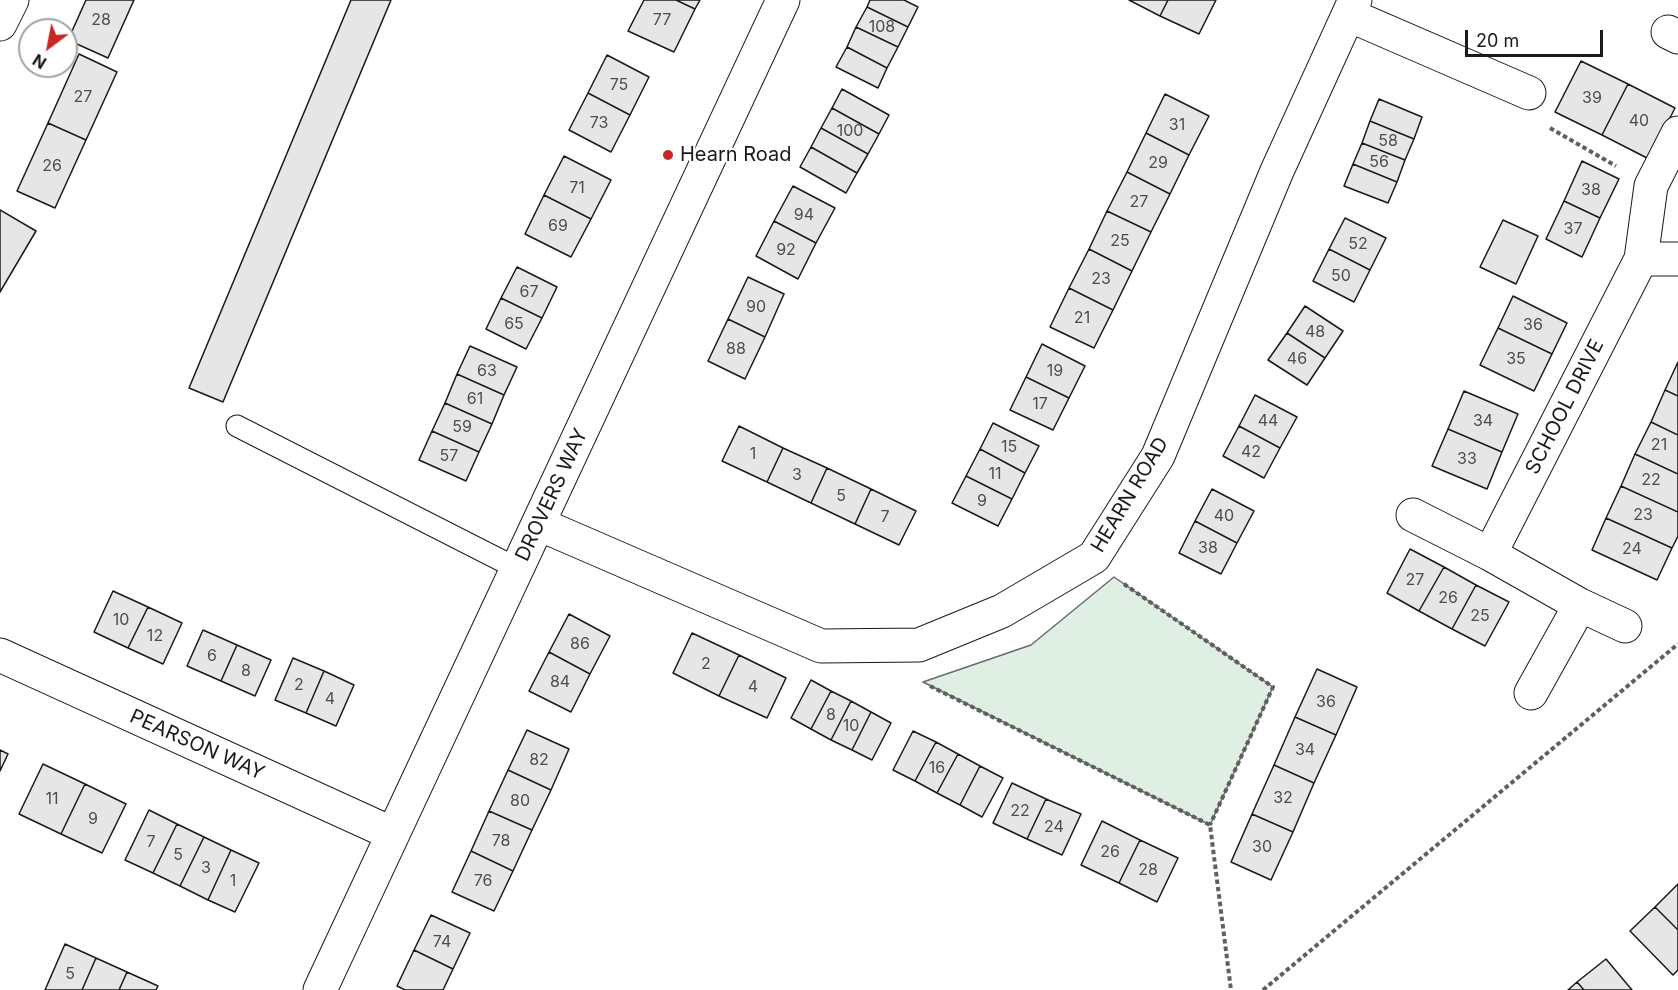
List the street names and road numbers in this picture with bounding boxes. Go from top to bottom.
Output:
street label: SCHOOL DRIVE [1521,335,1609,479]
street label: DROVERS WAY [511,425,593,565]
street label: HEARN ROAD [1086,433,1174,557]
street label: PEARSON WAY [126,705,268,785]

